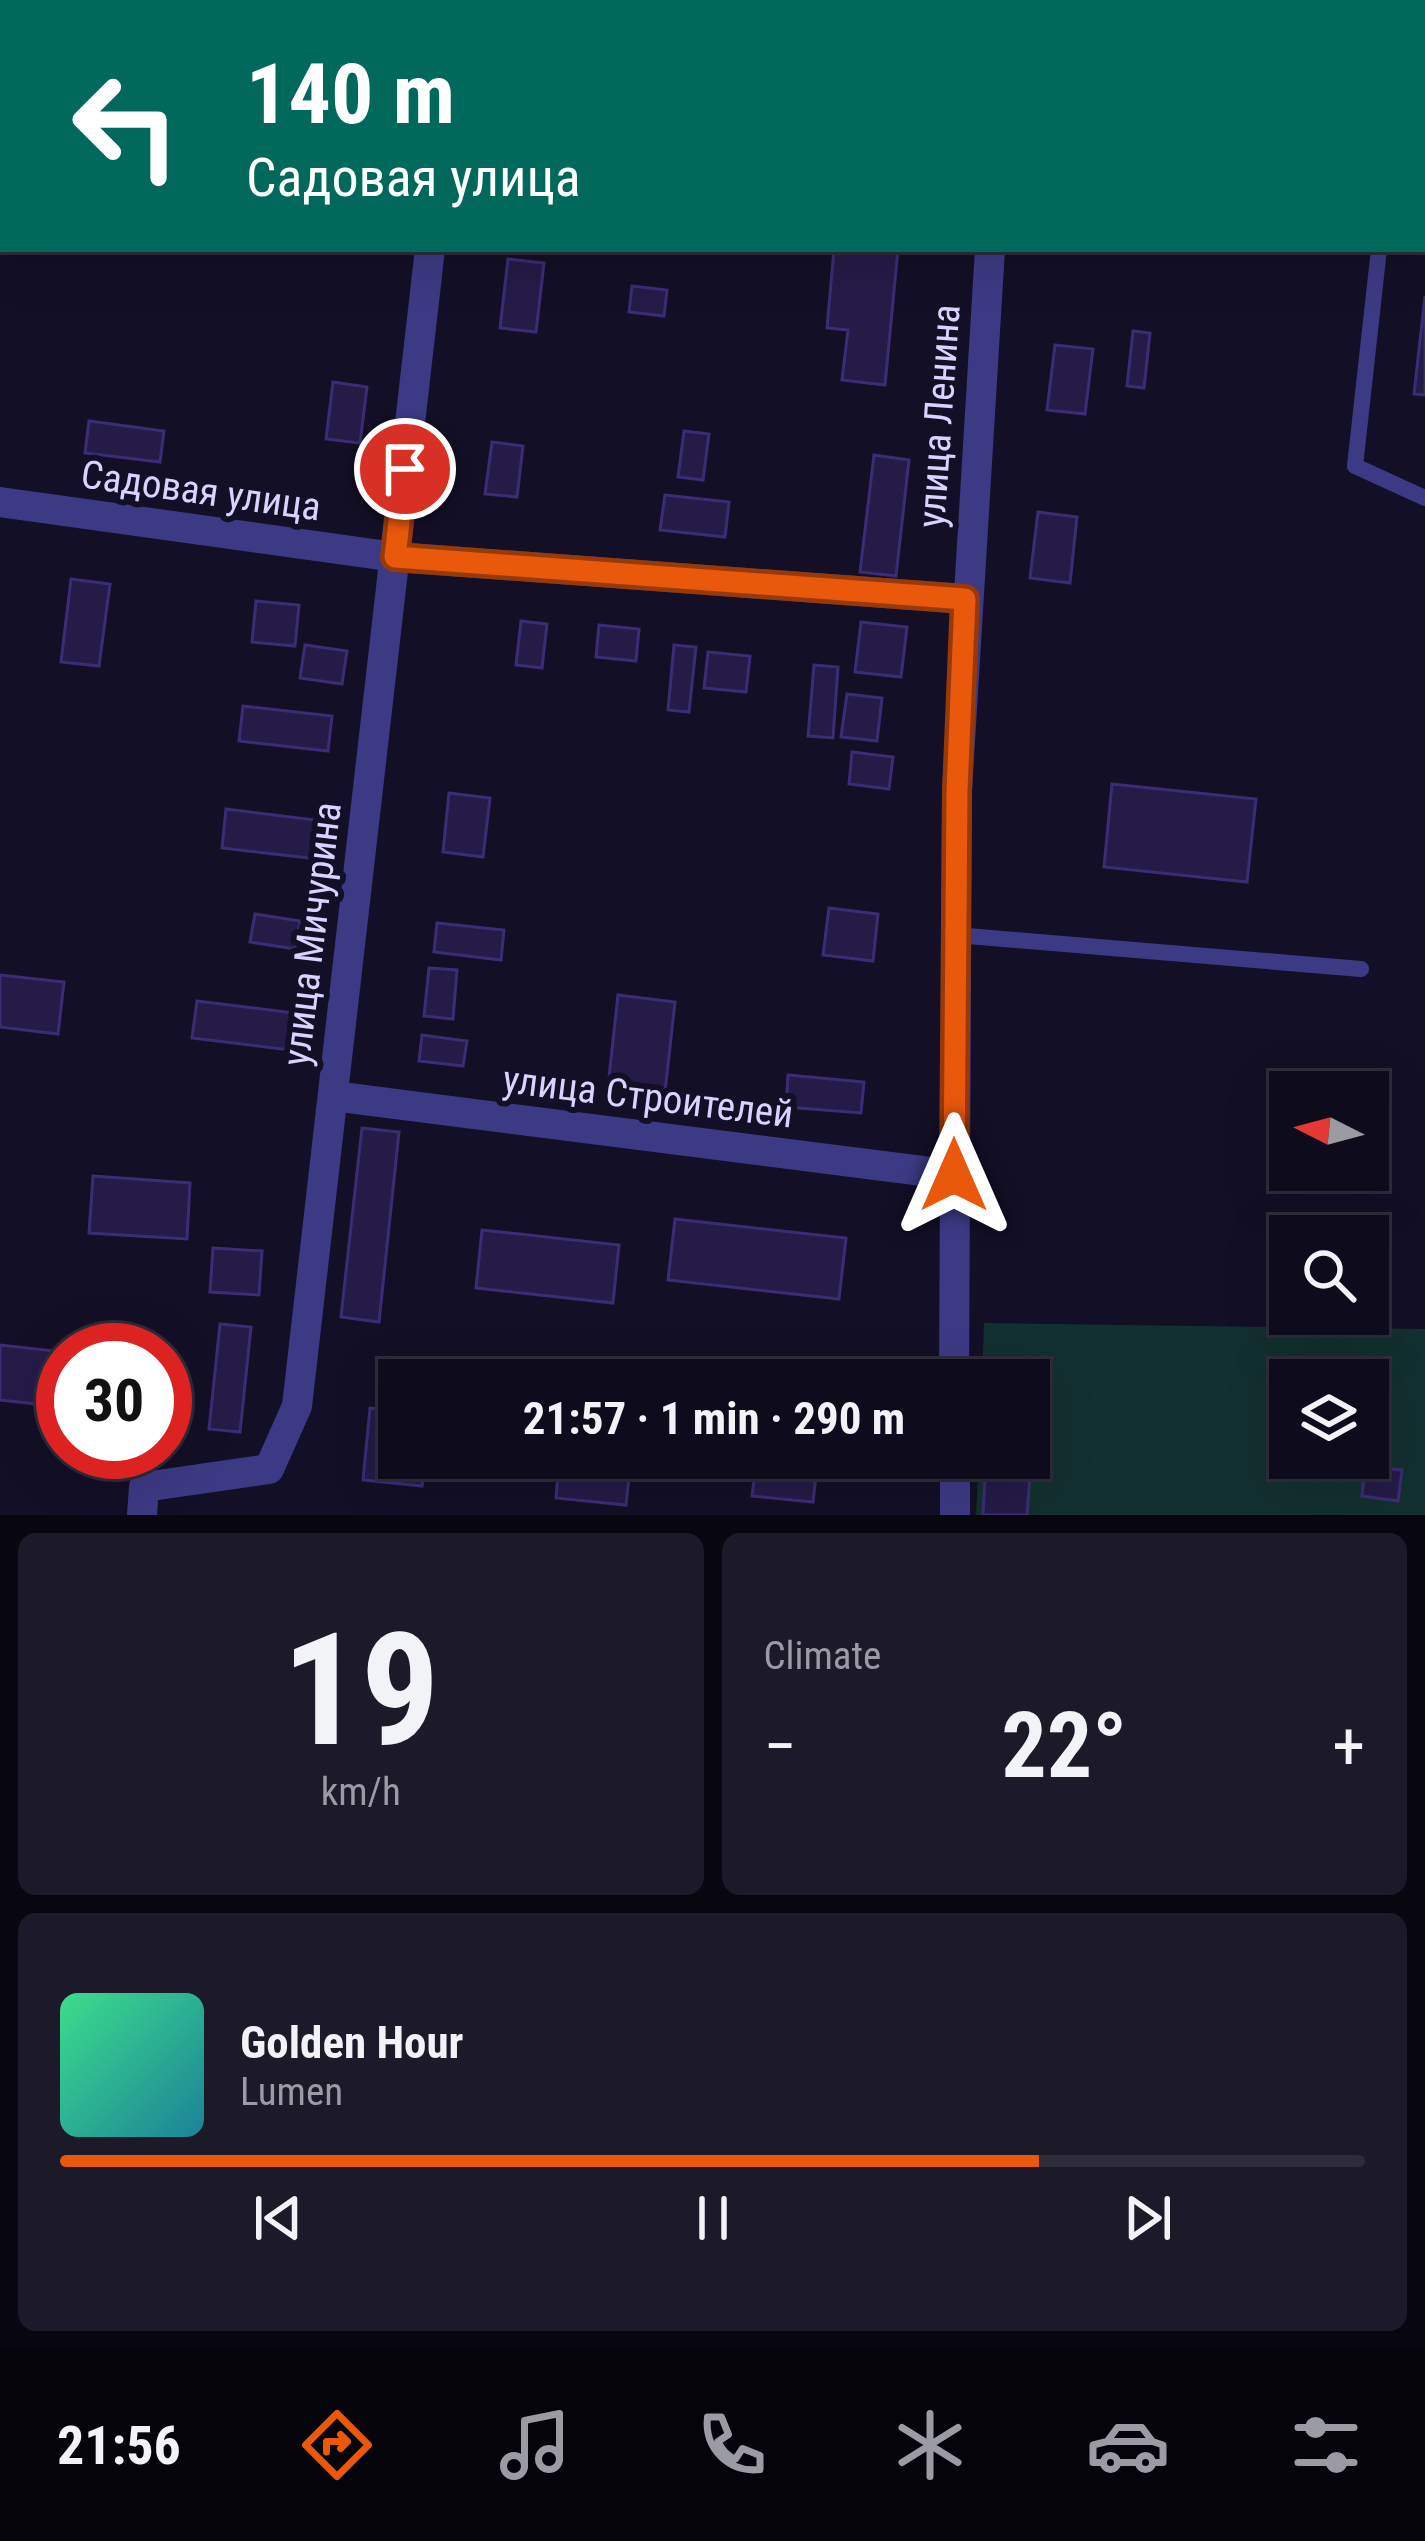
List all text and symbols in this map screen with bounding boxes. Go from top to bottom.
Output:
text: 140 m [246,45,455,144]
icon: left [48,48,204,204]
text: Садовая улица [246,146,581,209]
street label: улица Ленина [908,303,970,529]
pin [354,418,456,520]
icon: arrive [372,436,438,502]
street label: Садовая улица [78,451,324,531]
street label: улица Мичурина [273,800,351,1068]
street label: улица Строителей [500,1056,796,1138]
north arrow [1269,1071,1389,1191]
map controls [1269,1071,1389,1479]
position arrow [891,1112,1017,1238]
button: search [1269,1215,1389,1335]
speed limit sign: 30 [36,1323,192,1479]
button: layers [1269,1359,1389,1479]
text: 21:57 · 1 min · 290 m [523,1392,905,1445]
text: 19 [282,1599,440,1782]
text: Climate [764,1633,881,1679]
text: 22° [1001,1694,1127,1799]
text: − [764,1708,797,1785]
text: + [1332,1708,1365,1785]
text: km/h [321,1769,401,1815]
text: Golden Hour [240,2016,463,2069]
text: Lumen [240,2069,343,2115]
icon: previous [245,2185,311,2251]
icon: pause [680,2185,746,2251]
icon: next [1115,2185,1181,2251]
icon: directions [295,2403,379,2487]
icon: music [493,2403,577,2487]
icon: phone [690,2403,774,2487]
icon: climate [888,2403,972,2487]
icon: car [1086,2403,1170,2487]
icon: filters [1284,2403,1368,2487]
text: 21:56 [57,2414,181,2477]

